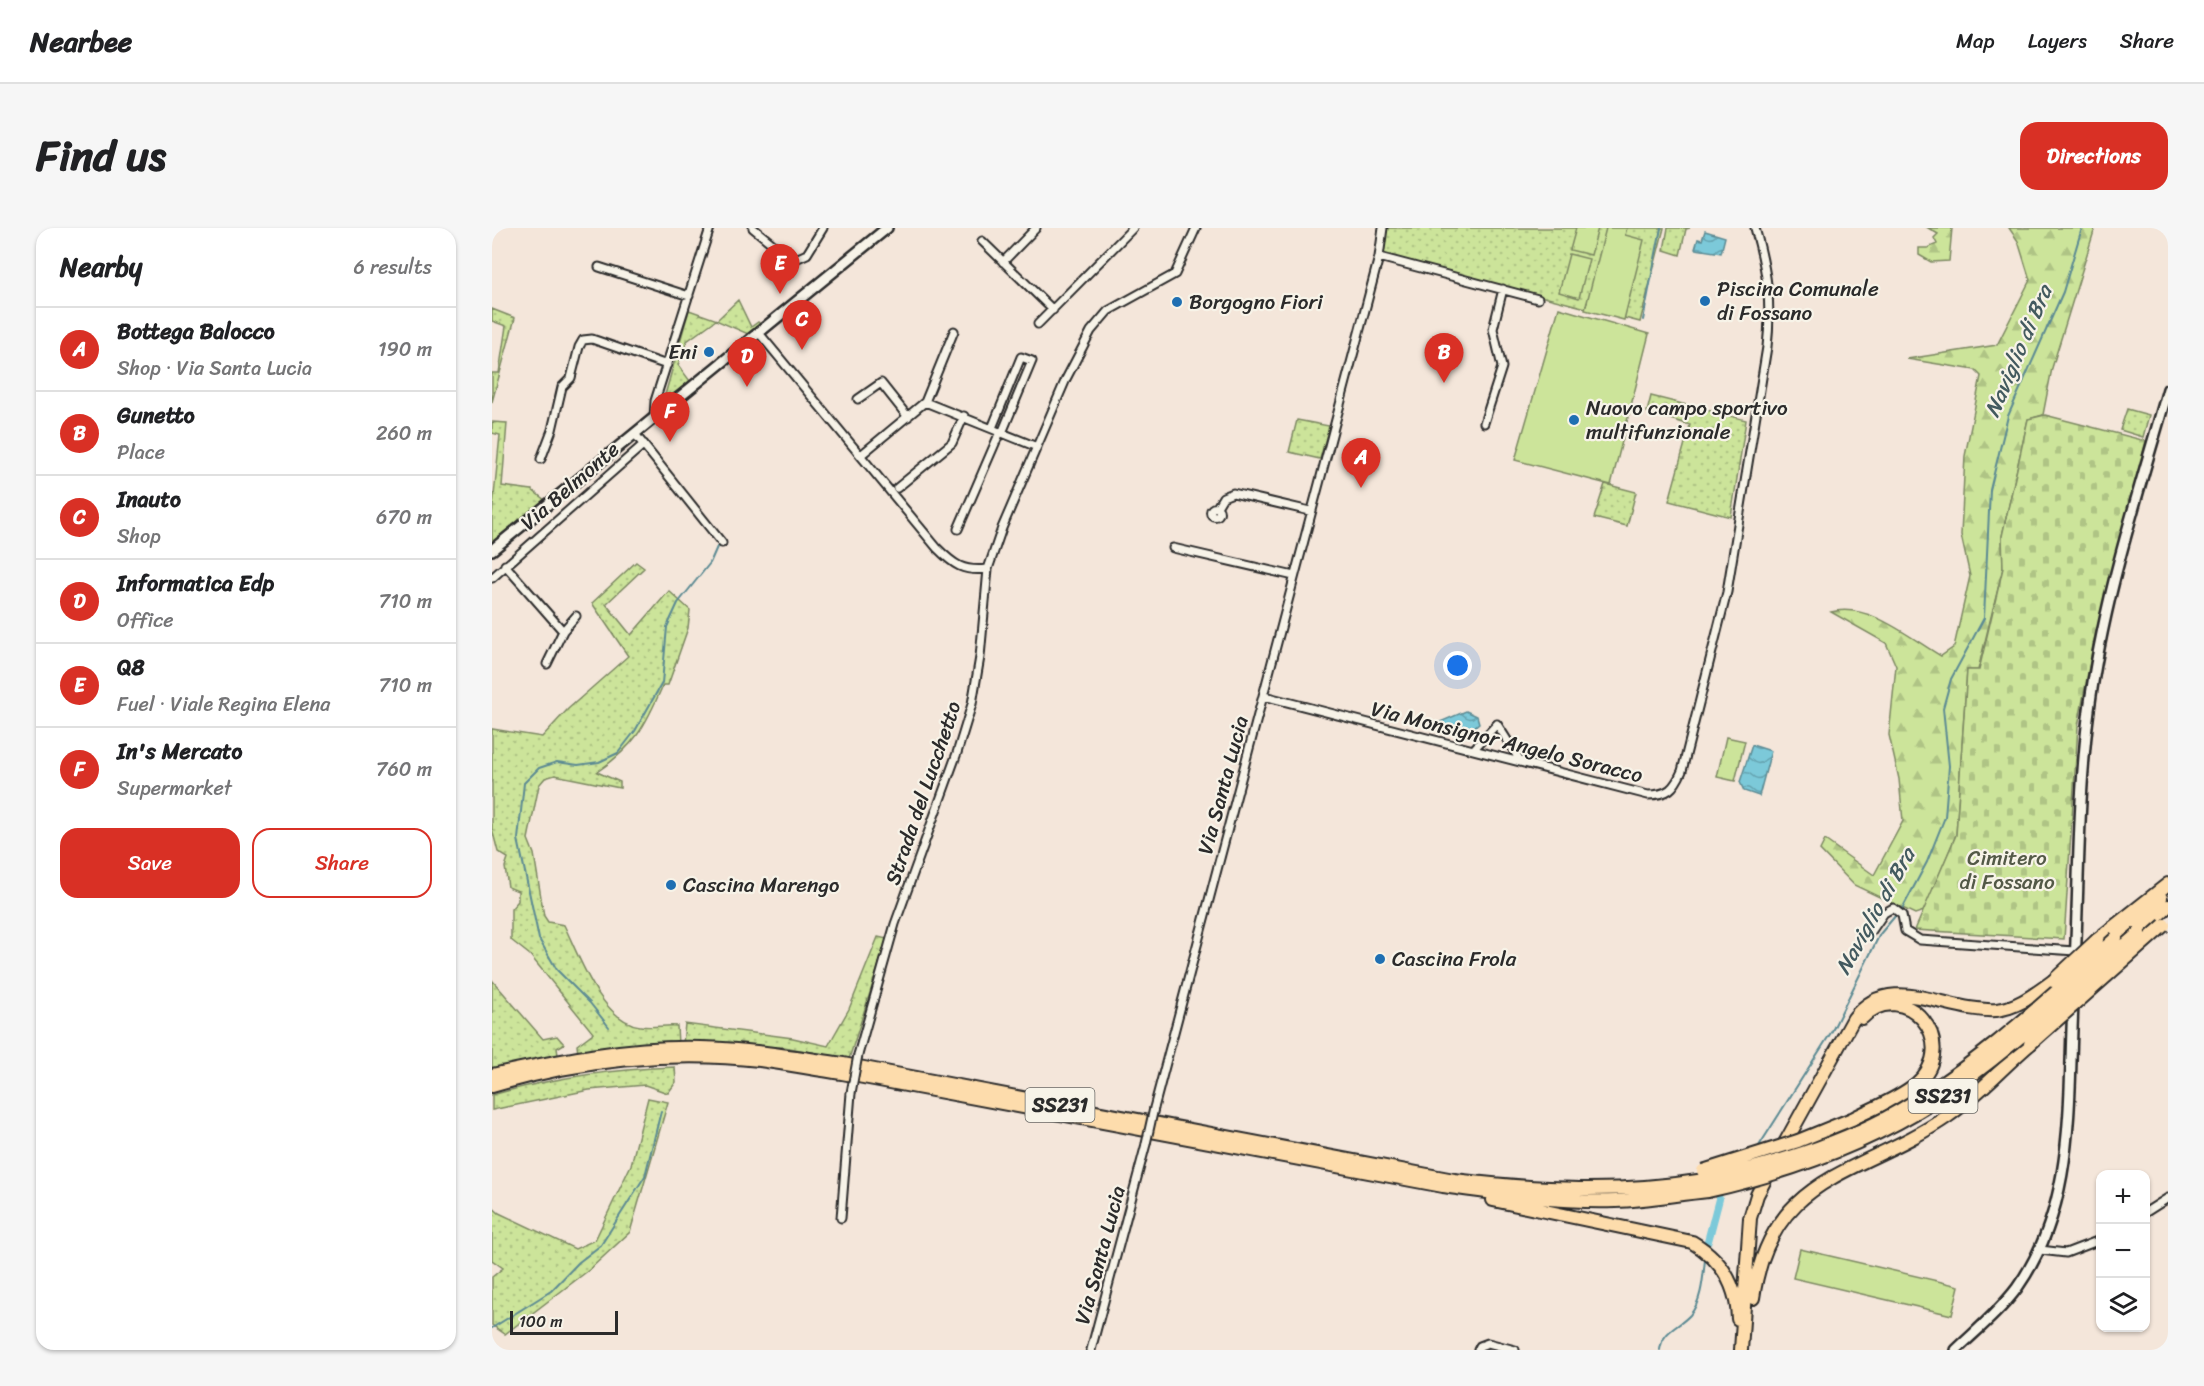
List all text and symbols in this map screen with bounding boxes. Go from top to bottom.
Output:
text: Nearbee [30,17,132,66]
text: Map [1956,22,1995,60]
text: Layers [2028,22,2087,60]
text: Share [2120,22,2174,60]
text: Find us [36,119,166,193]
button: Directions [2020,122,2168,190]
text: Nearby [60,244,142,290]
pin: E [760,244,800,294]
text: 6 results [353,250,432,285]
place label: Piscina Comunale di Fossano [1717,270,1879,332]
water label: Naviglio di Bra [1973,277,2064,423]
place label: Borgogno Fiori [1189,283,1324,321]
marker: Piscina Comunale di Fossano [1698,294,1712,308]
marker: Borgogno Fiori [1170,295,1184,309]
pin: C [782,300,822,350]
text: Bottega Balocco [117,312,275,351]
text: A [73,332,86,367]
text: 190 m [378,332,432,367]
place label: Eni [668,333,698,371]
pin: B [1424,334,1464,383]
pin: D [728,338,766,387]
marker: Eni [702,345,716,359]
text: Shop · Via Santa Lucia [117,351,312,386]
place label: Nuovo campo sportivo multifunzionale [1586,389,1788,451]
pin: F [650,392,690,442]
text: Gunetto [117,396,195,435]
marker: Nuovo campo sportivo multifunzionale [1567,413,1581,427]
text: B [73,416,86,451]
text: 260 m [376,416,432,451]
street label: Via Belmonte [511,432,629,540]
text: Place [117,435,165,470]
pin: A [1342,438,1380,488]
text: Inauto [117,480,181,519]
text: C [73,500,86,535]
text: 670 m [376,500,432,535]
text: Shop [117,519,161,554]
text: Informatica Edp [117,564,274,603]
text: D [74,584,85,619]
text: 710 m [379,584,432,619]
text: Office [117,603,173,638]
text: Q8 [117,648,145,687]
your location [1443,651,1472,680]
text: E [74,668,85,703]
text: 710 m [379,668,432,703]
text: Fuel · Viale Regina Elena [117,687,330,722]
street label: Via Monsignor Angelo Soracco [1367,690,1647,794]
street label: Strada del Lucchetto [874,696,972,890]
street label: Via Santa Lucia [1186,711,1260,859]
text: In's Mercato [117,732,242,771]
text: F [74,752,85,787]
text: 760 m [376,752,432,787]
text: Supermarket [117,771,232,806]
button: Save [60,828,240,898]
button: Share [252,828,432,898]
water label: Naviglio di Bra [1824,838,1927,982]
park label: Cimitero di Fossano [1959,839,2055,901]
place label: Cascina Marengo [683,866,839,904]
marker: Cascina Marengo [664,878,678,892]
place label: Cascina Frola [1392,940,1517,978]
marker: Cascina Frola [1373,952,1387,966]
road number: SS231 [1908,1079,1978,1113]
road number: SS231 [1026,1088,1094,1122]
map controls [2096,1170,2150,1332]
button: + [2096,1170,2150,1224]
street label: Via Santa Lucia [1063,1181,1137,1329]
button: − [2096,1224,2150,1278]
button: layers [2096,1278,2150,1332]
text: 100 m [519,1307,563,1336]
scale bar [510,1308,618,1336]

